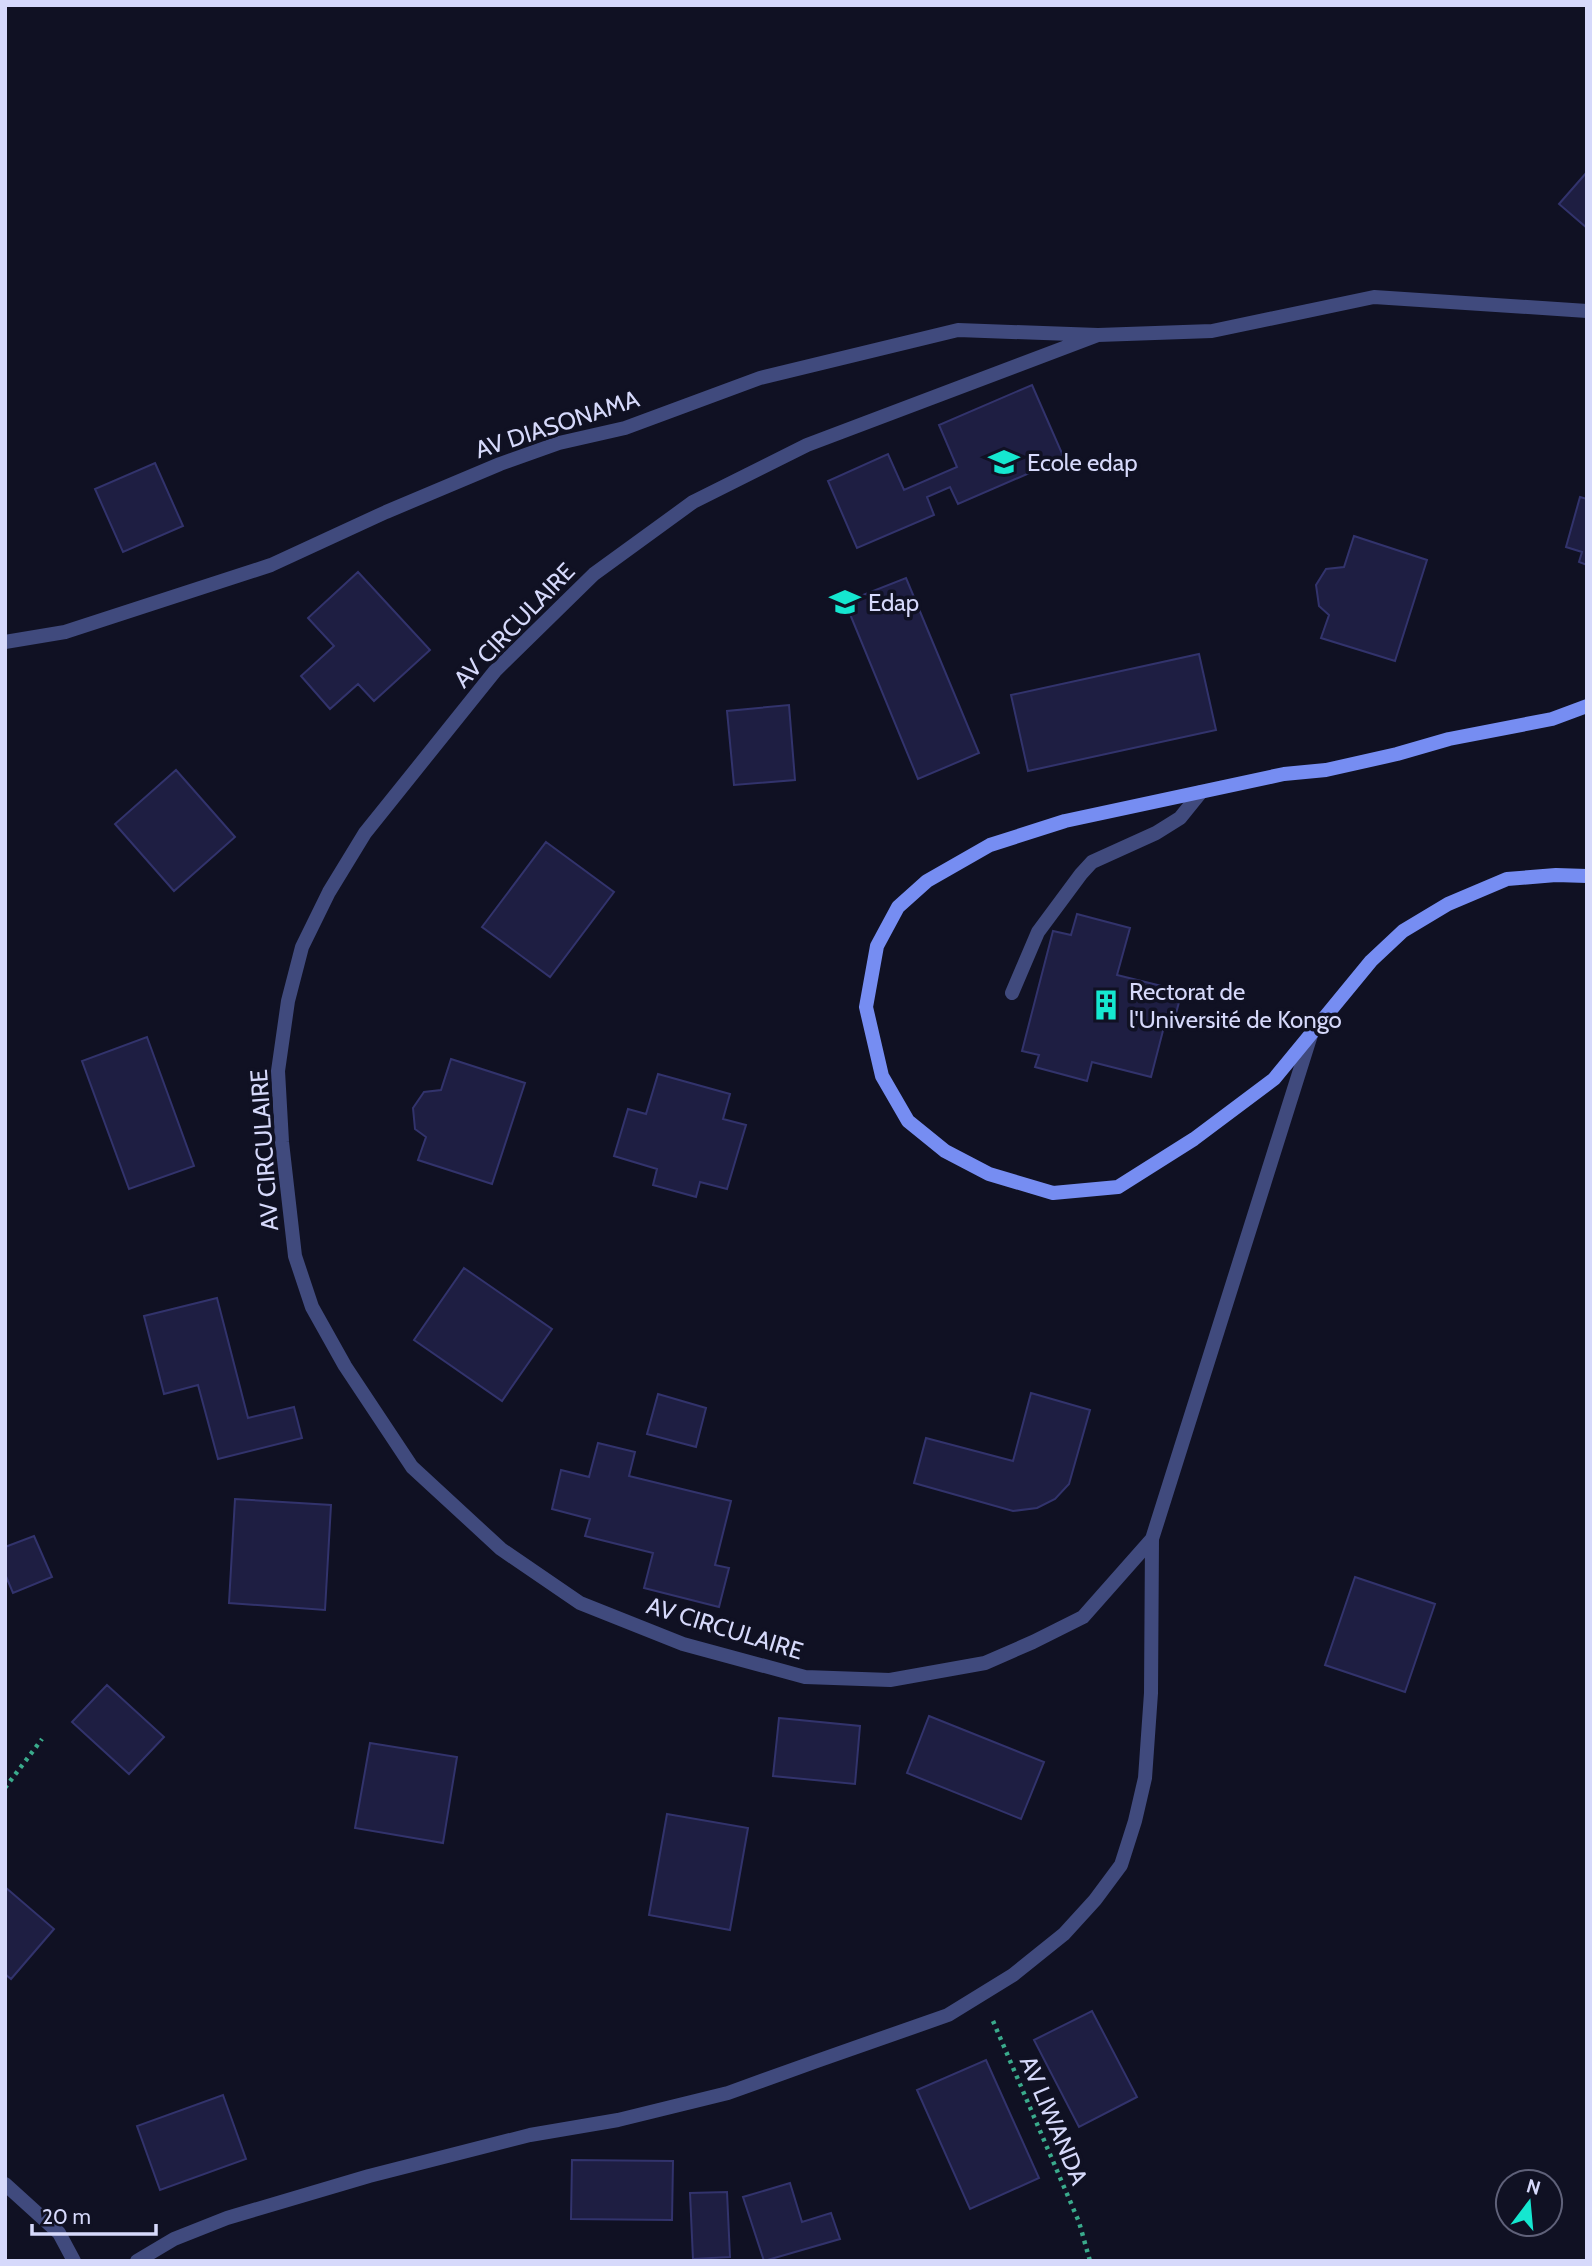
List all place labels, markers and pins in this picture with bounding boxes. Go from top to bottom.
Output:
school or university icon: Ecole edap [987,445,1021,479]
place label: Ecole edap [1027,448,1138,477]
school or university icon: Edap [828,585,862,619]
place label: Edap [868,588,919,617]
place label: Rectorat de l'Université de Kongo [1129,977,1342,1034]
building icon: Rectorat de l'Université de Kongo [1089,988,1123,1022]

